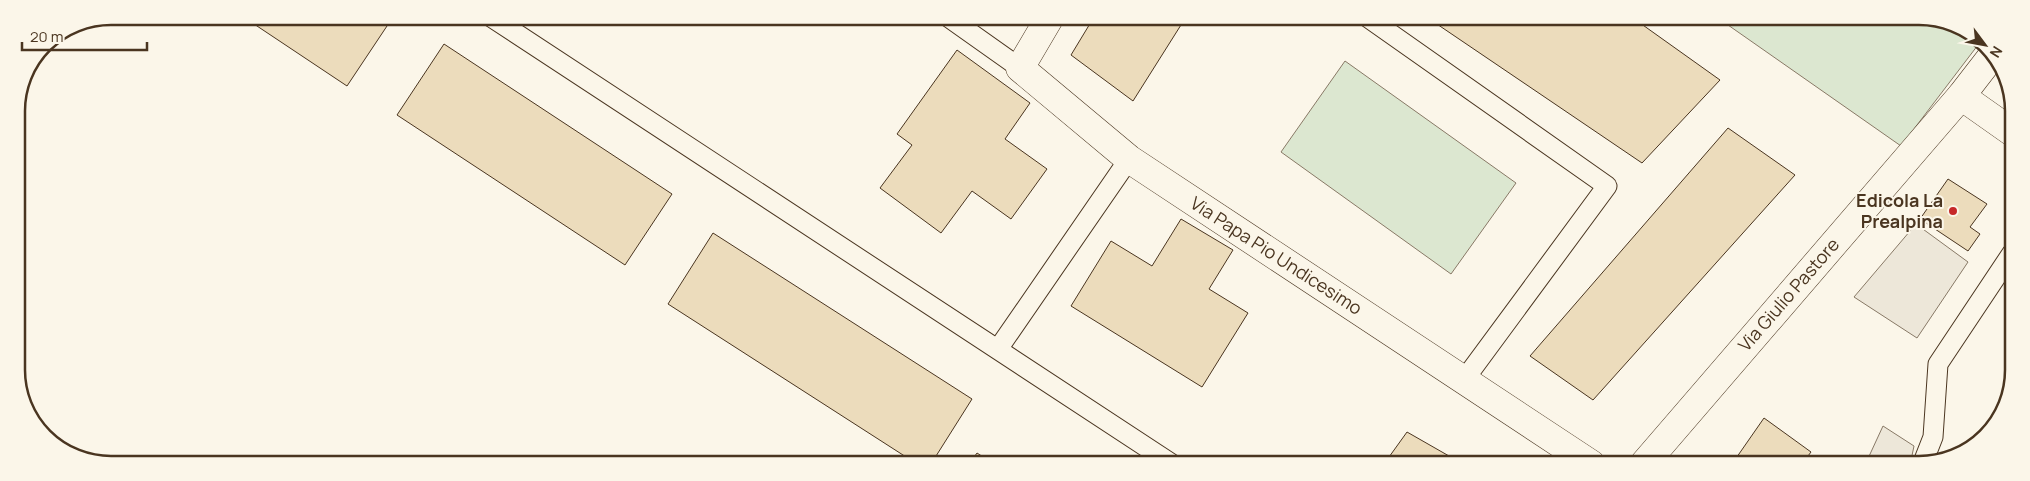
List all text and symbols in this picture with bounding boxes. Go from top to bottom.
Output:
scale bar [22,20,148,52]
north arrow [1960,20,2010,70]
text: 20 m [30,26,63,47]
text: N [1986,43,2007,61]
place label: Edicola La Prealpina [1856,188,1943,233]
street label: Via Papa Pio Undicesimo [1186,191,1367,320]
marker: Edicola La Prealpina [1947,205,1959,217]
street label: Via Giulio Pastore [1732,233,1844,356]

